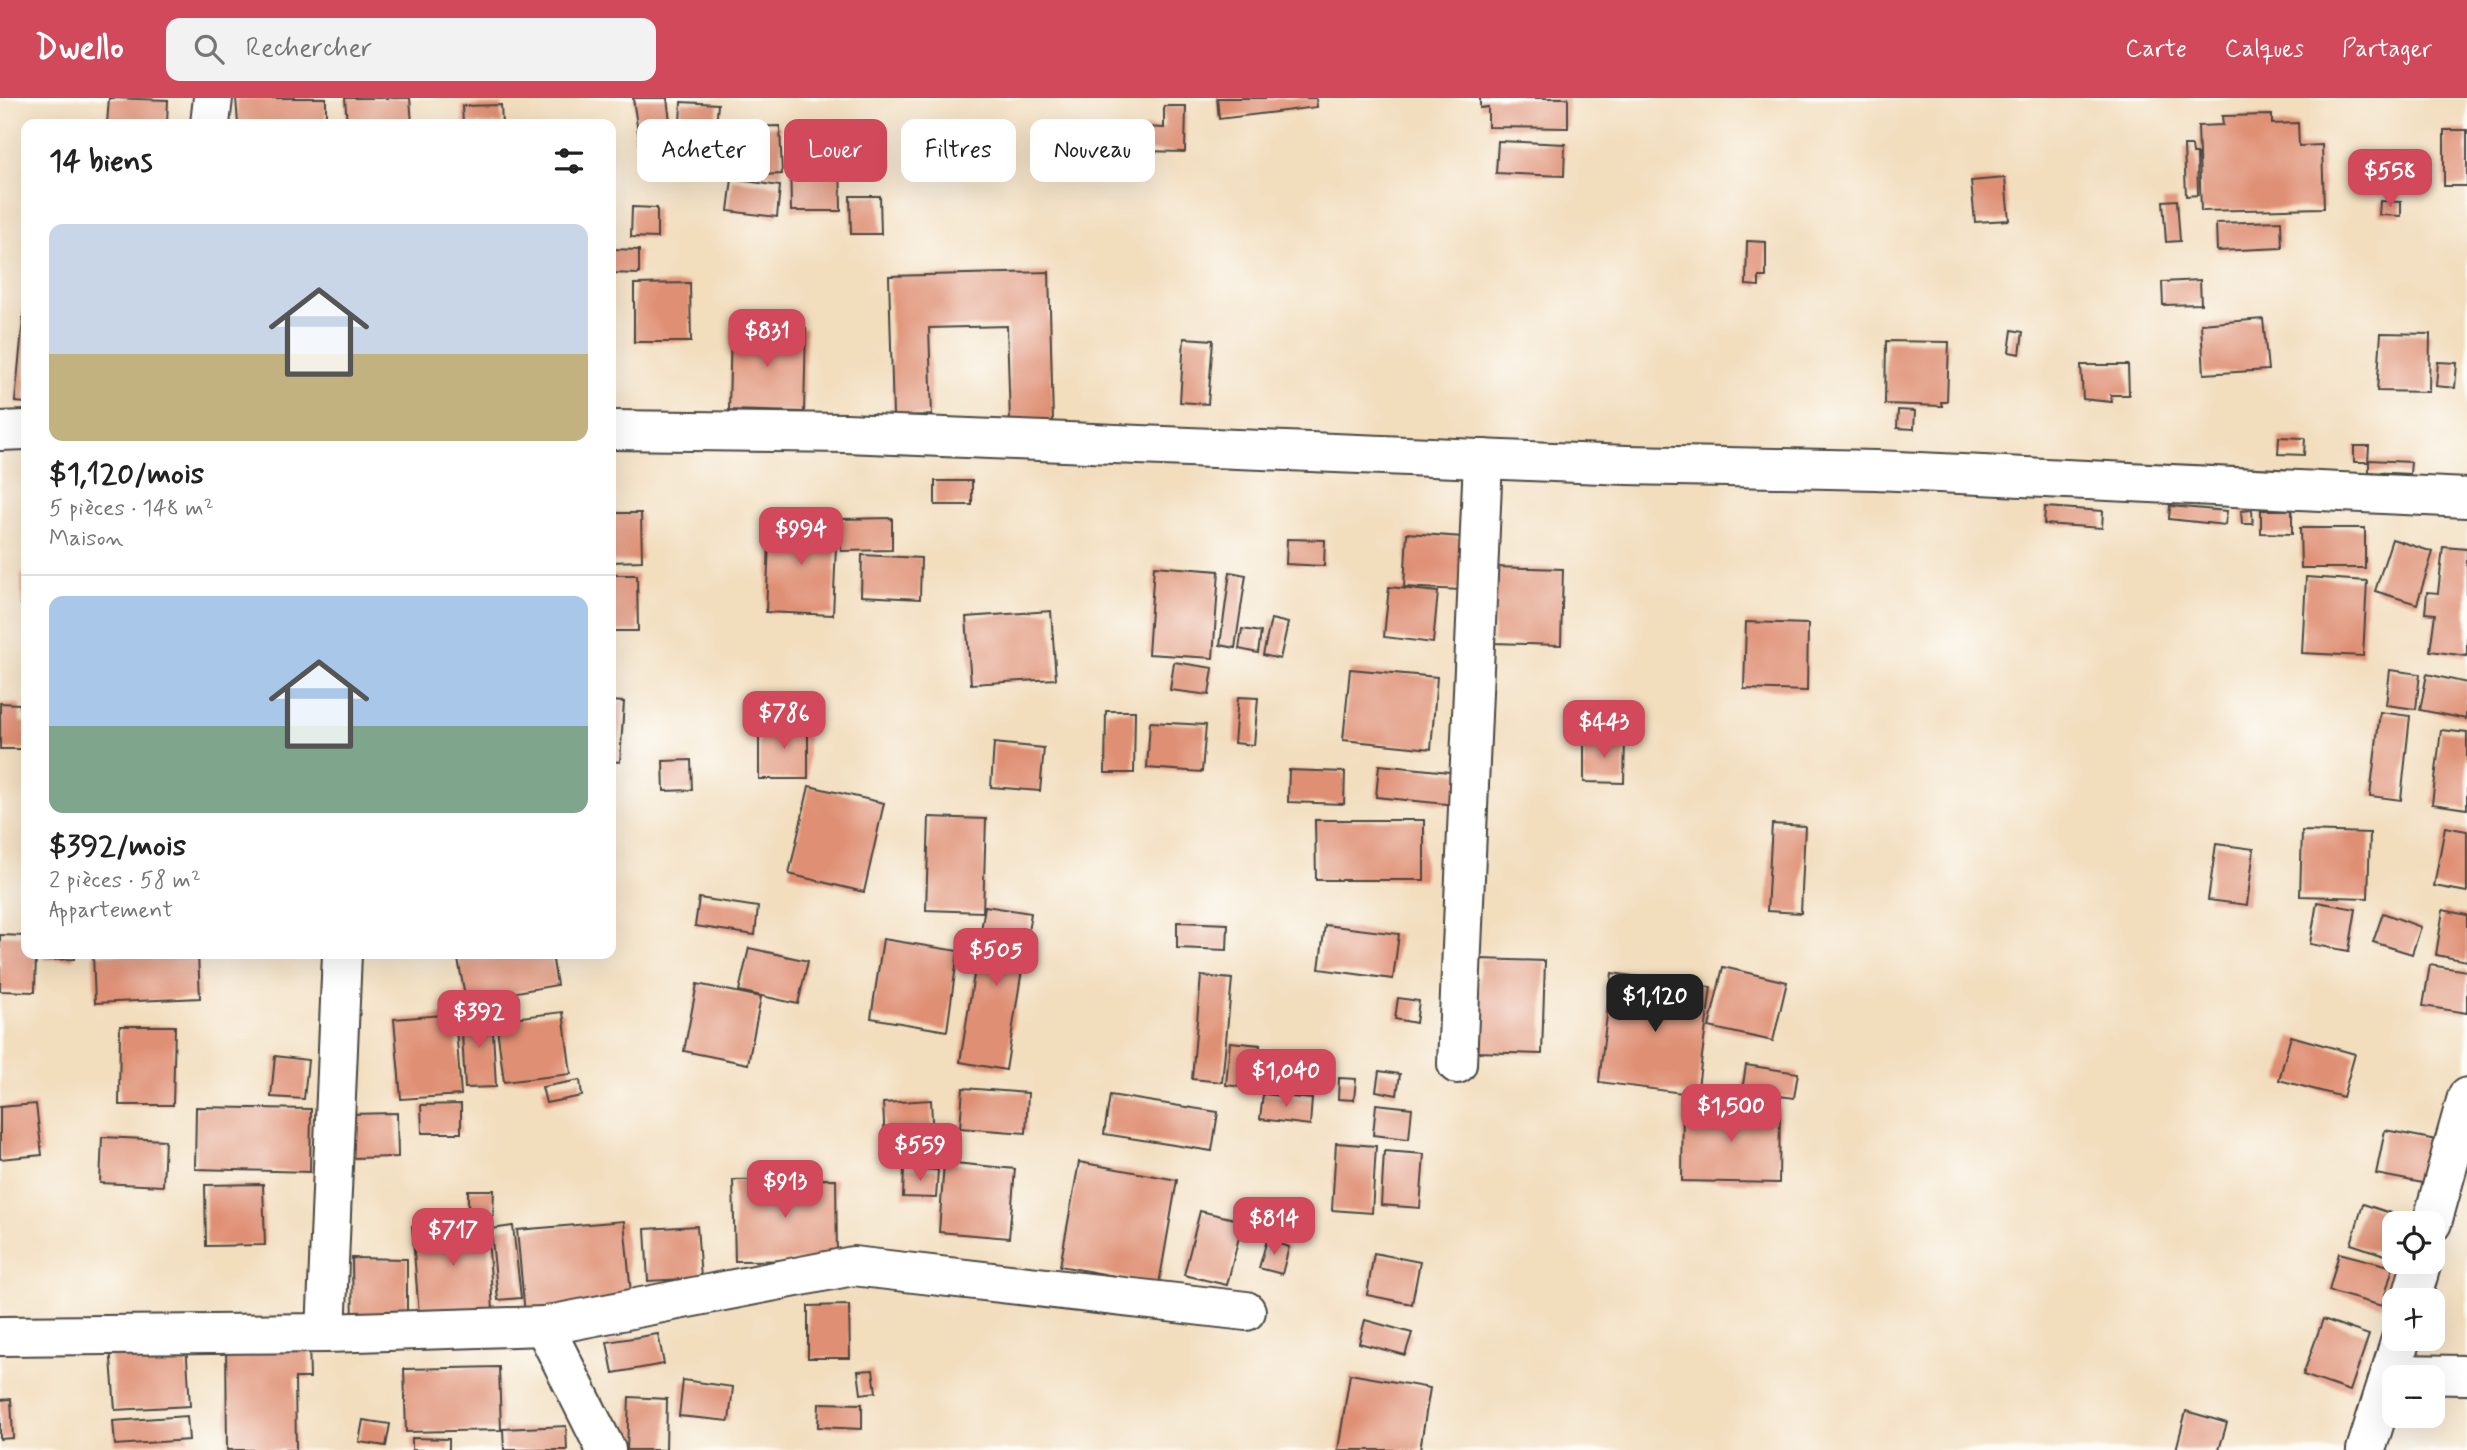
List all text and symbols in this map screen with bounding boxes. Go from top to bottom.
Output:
search box [166,18,656,81]
text: Dwello [35,27,124,71]
icon: search [190,30,228,68]
text: Rechercher [246,32,372,66]
text: Carte [2125,34,2187,65]
text: Calques [2225,34,2304,65]
text: Partager [2342,34,2432,65]
chip: Acheter [637,119,770,182]
chip: Louer [784,119,887,182]
chip: Filtres [901,119,1016,182]
chip: Nouveau [1030,119,1155,182]
text: 14 biens [49,142,153,181]
icon: filters [550,142,588,180]
pin: $558 [2349,150,2431,209]
text: $558 [2364,157,2416,187]
icon: home [256,269,382,395]
pin: $831 [726,310,808,369]
text: $831 [744,317,790,347]
text: $1,120/mois [49,455,204,494]
text: 5 pièces · 148 m² [49,494,214,524]
pin: $994 [760,508,842,567]
text: $994 [775,515,827,545]
text: Maison [49,524,124,554]
icon: home [256,641,382,767]
pin: $786 [743,692,825,751]
text: $786 [759,699,809,729]
pin: $443 [1563,700,1645,760]
text: $443 [1579,708,1629,738]
text: $392/mois [49,827,186,866]
text: 2 pièces · 58 m² [49,866,201,896]
text: Appartement [49,896,173,926]
pin: $505 [955,928,1037,988]
text: $505 [969,936,1023,966]
pin: $1,120 [1598,974,1712,1034]
text: $1,120 [1622,982,1688,1012]
pin: $392 [438,990,520,1050]
text: $392 [453,998,505,1028]
pin: $1,040 [1229,1049,1343,1109]
text: $1,040 [1252,1057,1320,1087]
pin: $1,500 [1674,1084,1788,1144]
text: $1,500 [1697,1092,1765,1122]
pin: $559 [879,1124,961,1183]
text: $559 [894,1131,946,1161]
pin: $913 [744,1160,826,1220]
text: $913 [763,1168,807,1198]
pin: $814 [1233,1198,1315,1257]
text: $814 [1249,1205,1299,1235]
pin: $717 [412,1208,494,1268]
map controls [2382,1211,2445,1428]
button: locate [2382,1211,2445,1274]
text: $717 [428,1216,478,1246]
button: + [2382,1288,2445,1351]
button: − [2382,1365,2445,1428]

